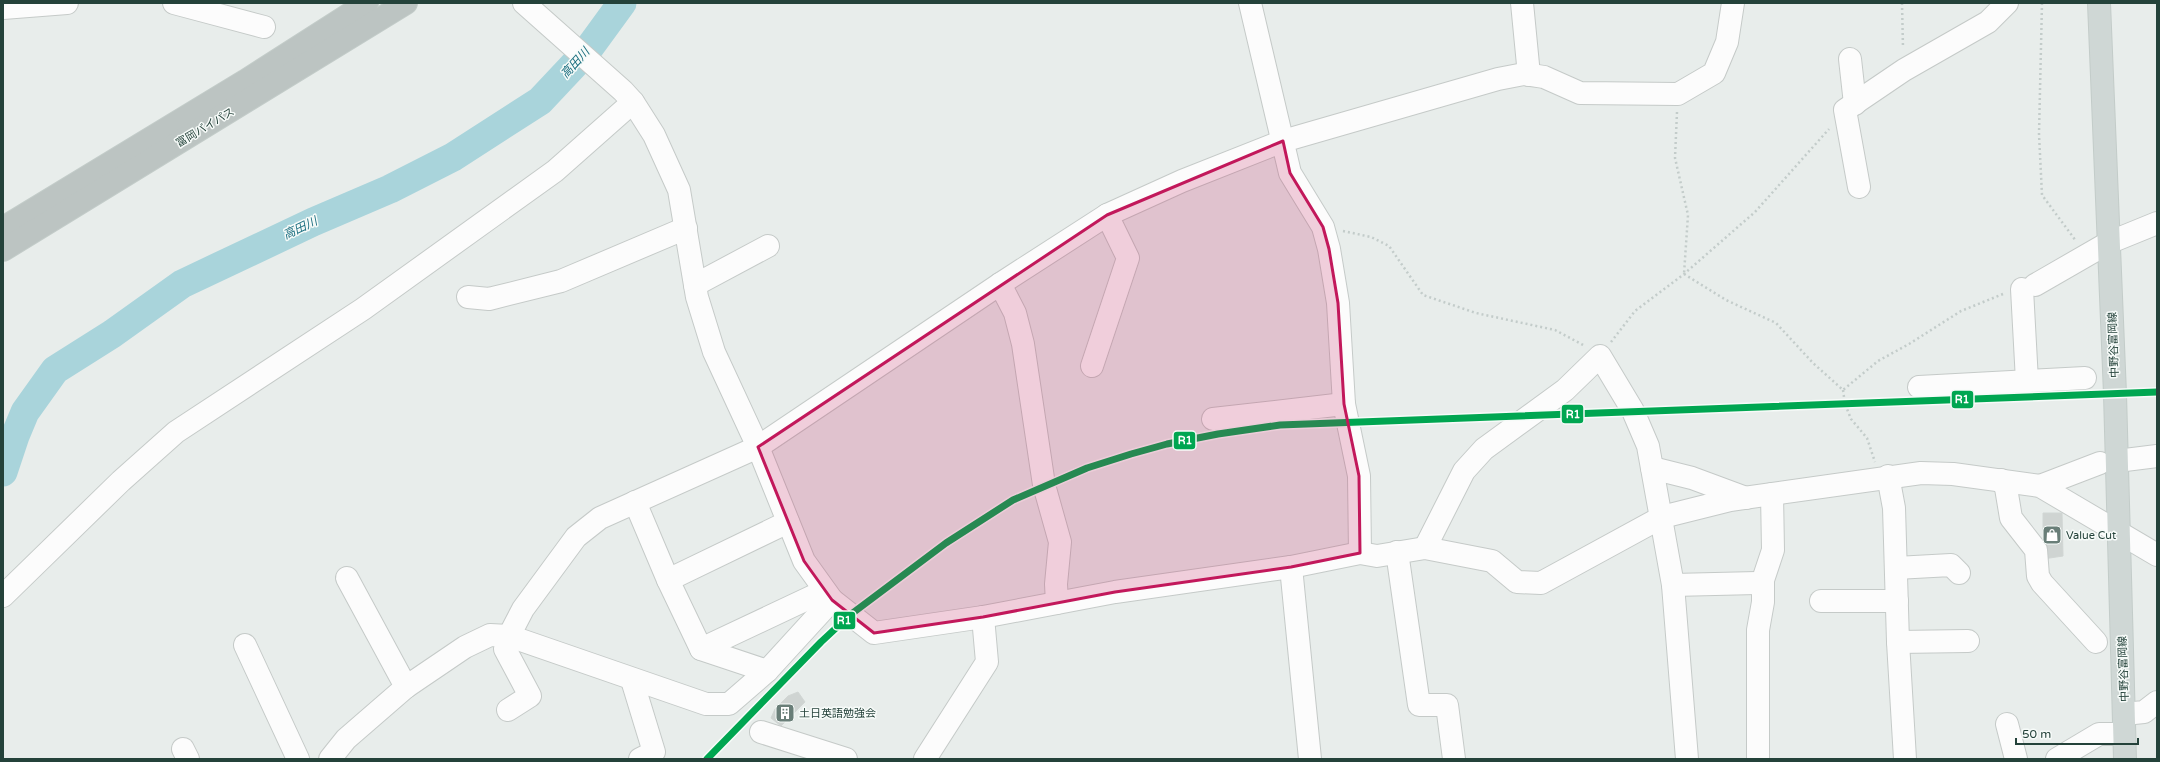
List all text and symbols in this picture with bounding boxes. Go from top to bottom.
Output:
water label: 高田川 [558,43,594,81]
street label: 富岡バイパス [174,105,237,150]
water label: 高田川 [281,213,321,242]
street label: 中野谷富岡線 [2106,312,2121,378]
line badge: R1 [1951,390,1974,409]
text: R1 [1955,393,1969,406]
line badge: R1 [1561,404,1584,424]
text: R1 [1566,408,1580,421]
line badge: R1 [1173,431,1196,450]
text: R1 [1178,434,1192,447]
shop icon: Value Cut [2041,524,2063,546]
place label: Value Cut [2066,529,2116,542]
line badge: R1 [833,611,856,630]
text: R1 [837,614,851,627]
street label: 中野谷富岡線 [2116,636,2131,702]
building icon: 土日英語勉強会 [774,702,796,724]
place label: 土日英語勉強会 [799,707,876,720]
scale bar [2016,720,2138,746]
text: 50 m [2022,727,2051,741]

